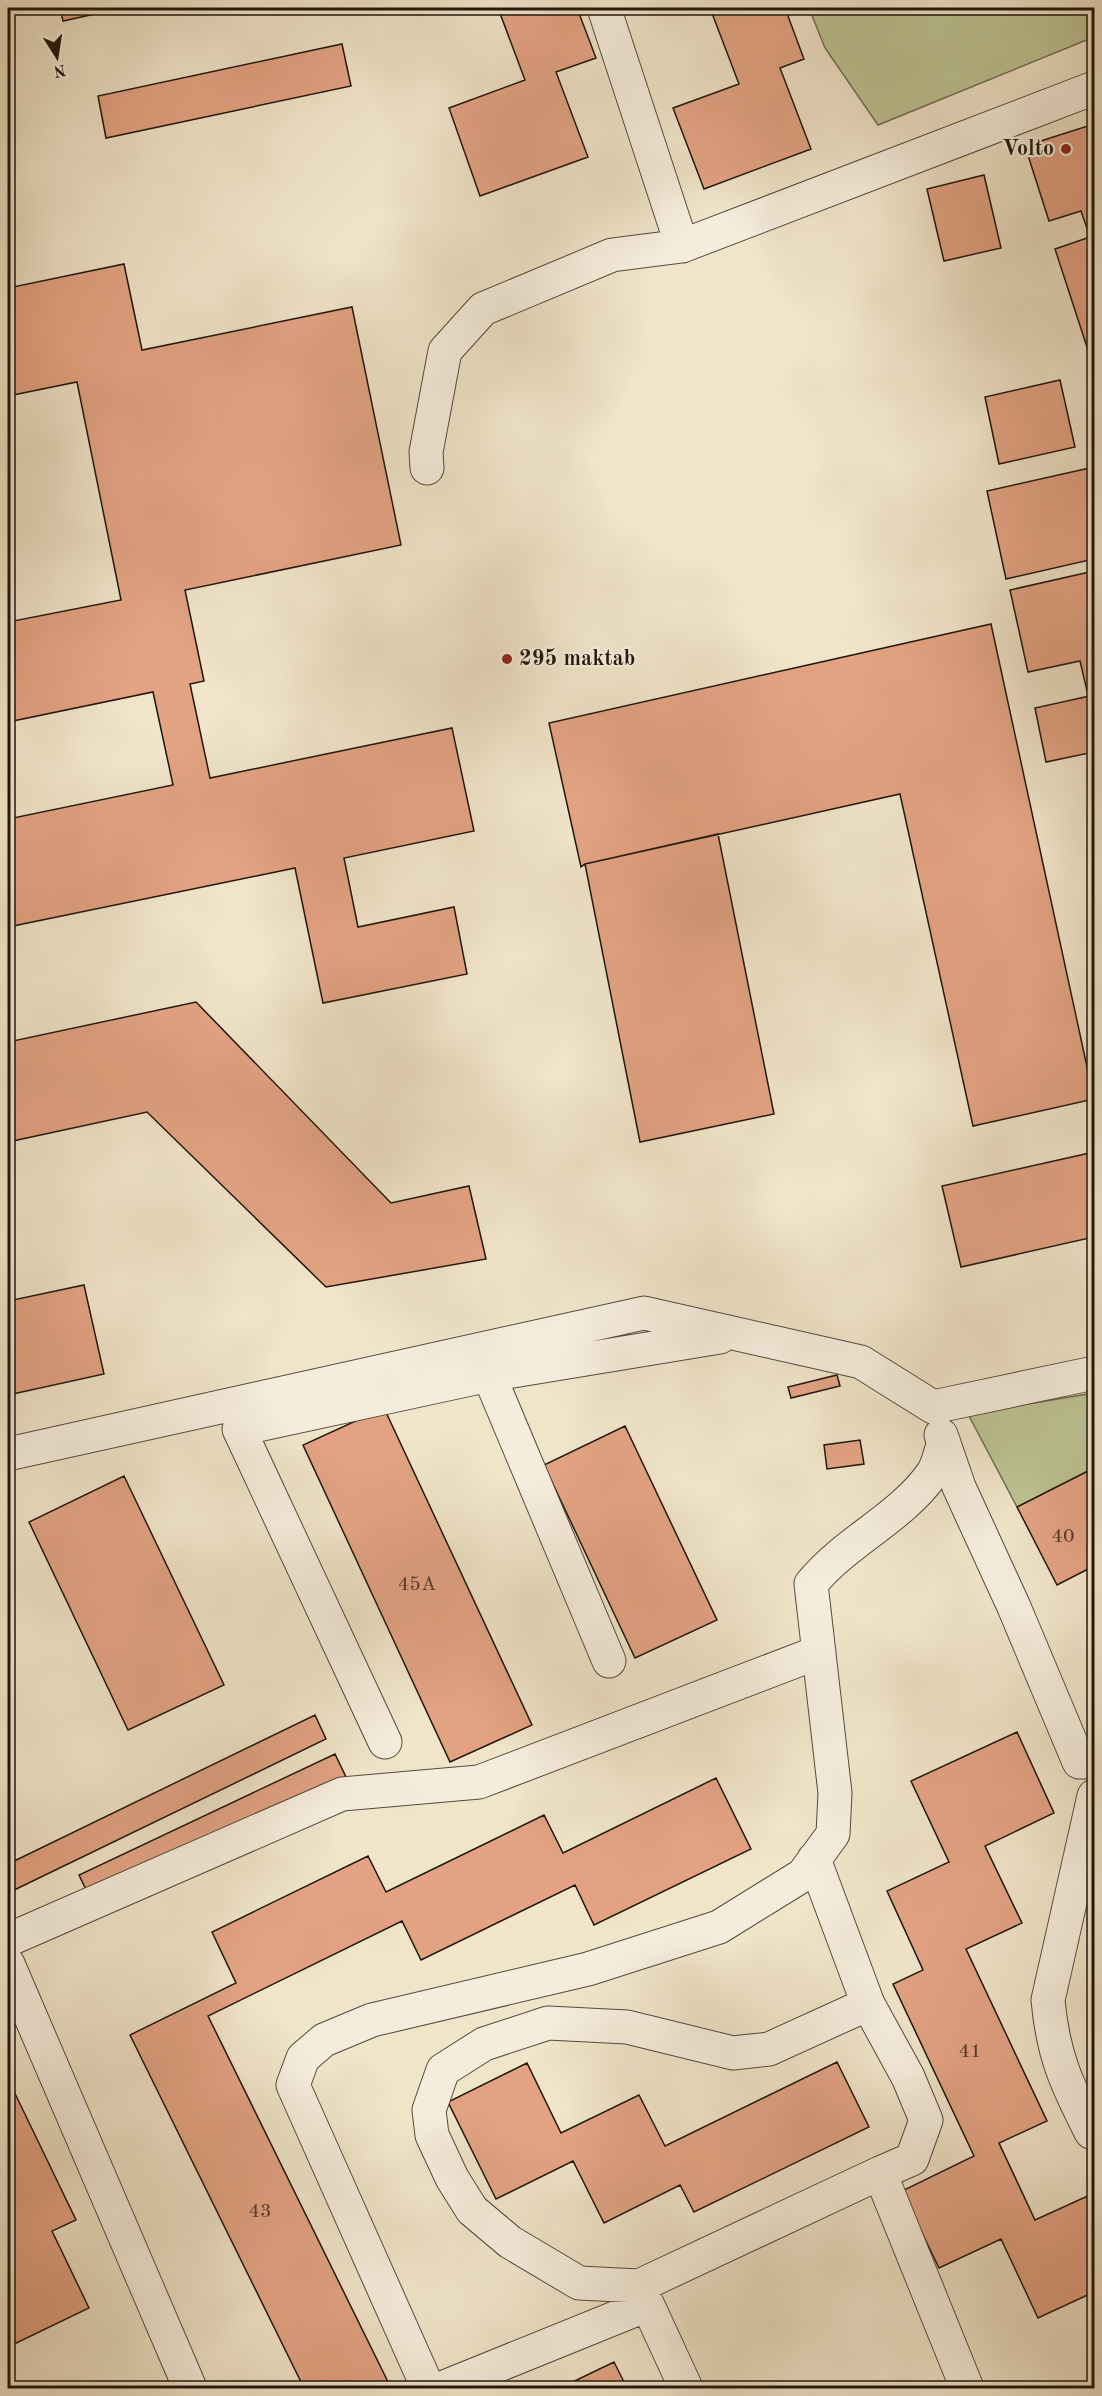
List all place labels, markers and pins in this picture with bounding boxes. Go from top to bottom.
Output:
place label: Volto [1002,138,1054,160]
marker: Volto [1059,142,1073,156]
place label: 295 maktab [519,648,635,670]
marker: 295 maktab [500,652,514,666]

